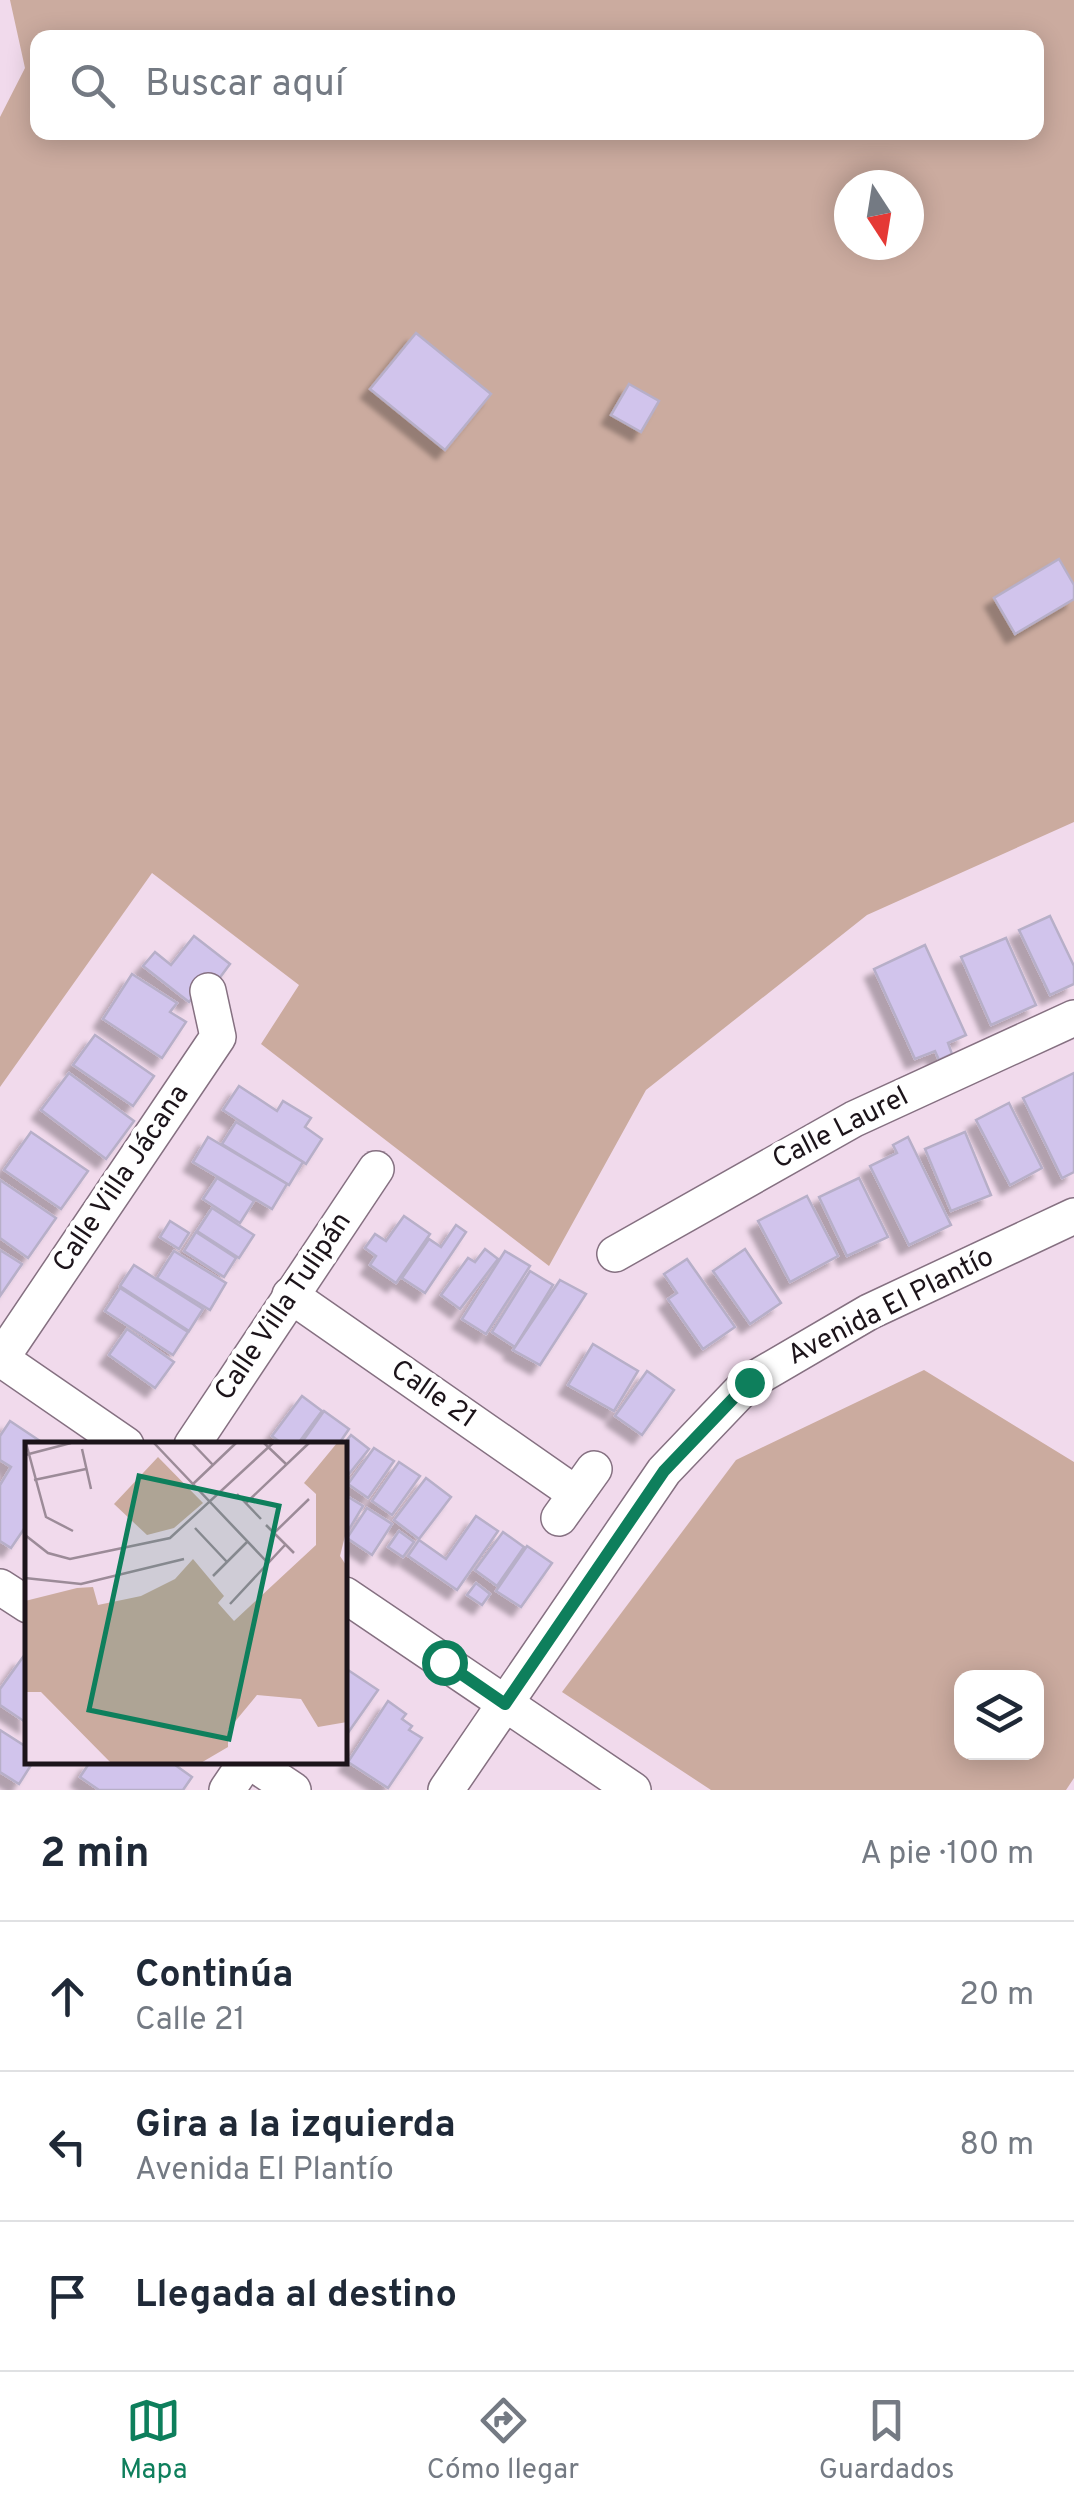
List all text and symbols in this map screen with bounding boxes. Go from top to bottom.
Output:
search box [30,30,1044,140]
icon: search [65,58,120,113]
text: Buscar aquí [145,61,345,110]
north arrow [834,170,924,260]
street label: Calle Villa Jácana [46,1078,198,1280]
street label: Calle Laurel [767,1079,915,1179]
street label: Calle Villa Tulipán [208,1206,360,1408]
street label: Avenida El Plantío [782,1240,1000,1374]
street label: Calle 21 [383,1353,483,1437]
route end [727,1360,773,1406]
inset map [25,1442,348,1765]
route start [422,1640,468,1686]
map controls [954,1670,1044,1760]
button: layers [954,1670,1044,1760]
text: 2 min [40,1829,150,1882]
text: A pie · 100 m [860,1835,1034,1875]
text: Continúa [135,1952,293,2001]
icon: ahead [40,1969,95,2024]
text: 20 m [959,1976,1034,2016]
text: Calle 21 [135,2001,246,2041]
text: Gira a la izquierda [135,2102,456,2151]
icon: left [40,2119,95,2174]
text: 80 m [960,2126,1034,2166]
text: Avenida El Plantío [135,2151,394,2191]
icon: arrive [40,2269,95,2324]
text: Llegada al destino [135,2272,457,2321]
tab: Mapa [120,2393,187,2489]
tab: Cómo llegar [427,2393,579,2489]
tab: Guardados [819,2393,954,2489]

